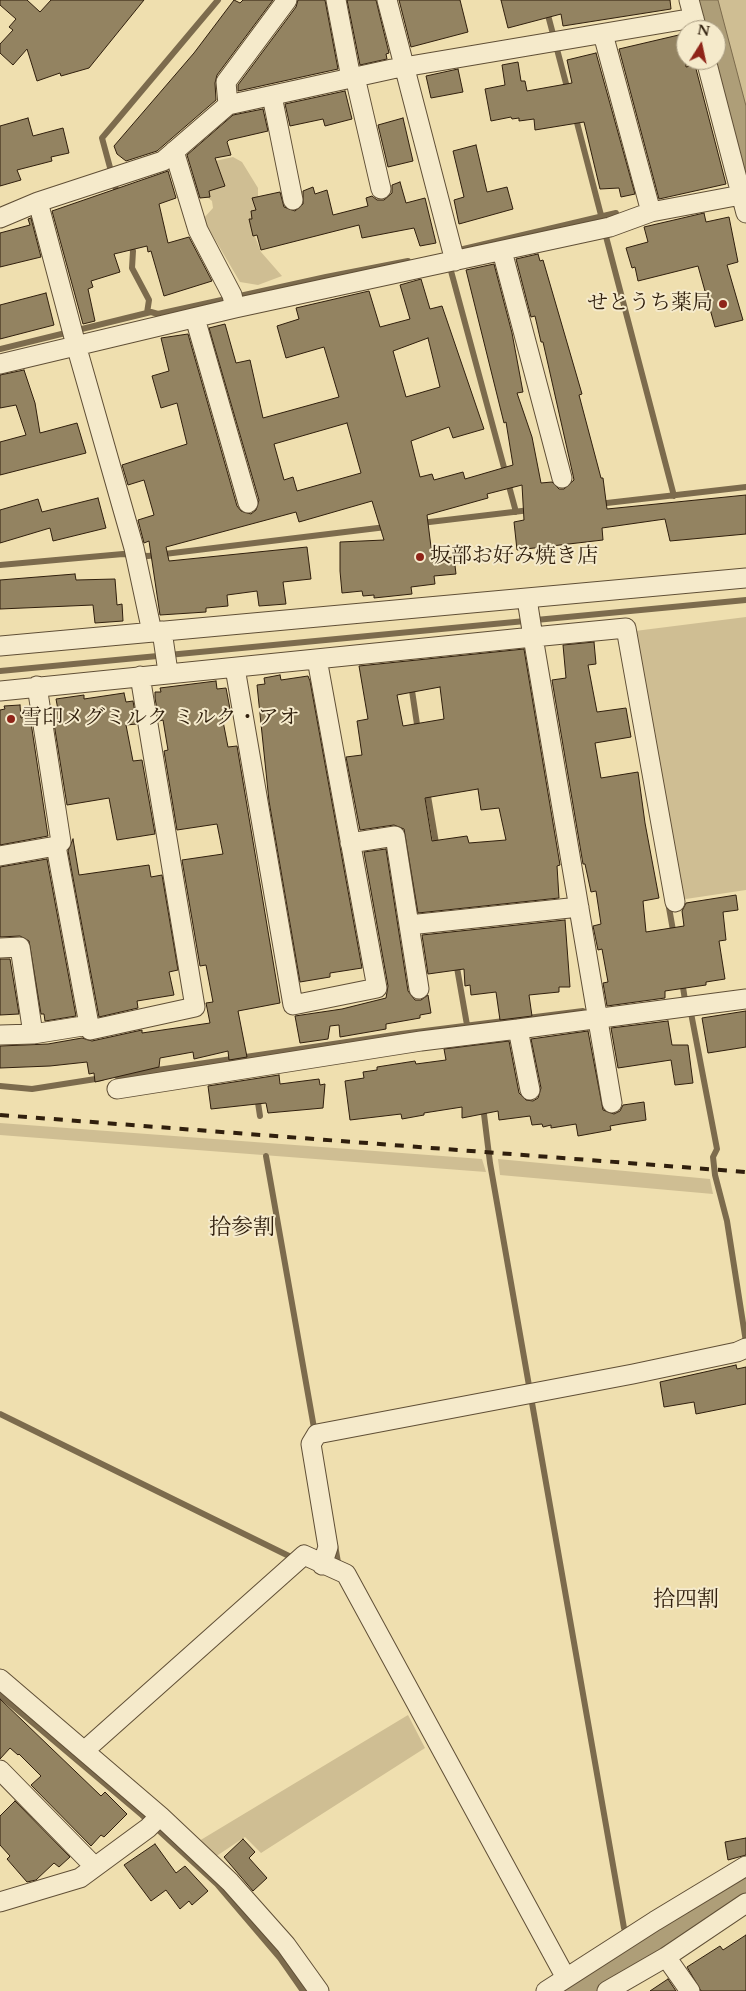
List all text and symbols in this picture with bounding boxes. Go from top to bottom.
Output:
north arrow [676,20,726,70]
text: N [696,20,711,41]
place label: せとうち薬局 [587,291,713,317]
marker: せとうち薬局 [717,298,729,310]
place label: 坂部お好み焼き店 [430,544,598,570]
marker: 坂部お好み焼き店 [414,551,426,563]
place label: 雪印メグミルク ミルク・アオ [21,706,300,732]
marker: 雪印メグミルク ミルク・アオ [5,713,17,725]
district label: 拾参割 [209,1216,275,1242]
district label: 拾四割 [653,1588,719,1614]

